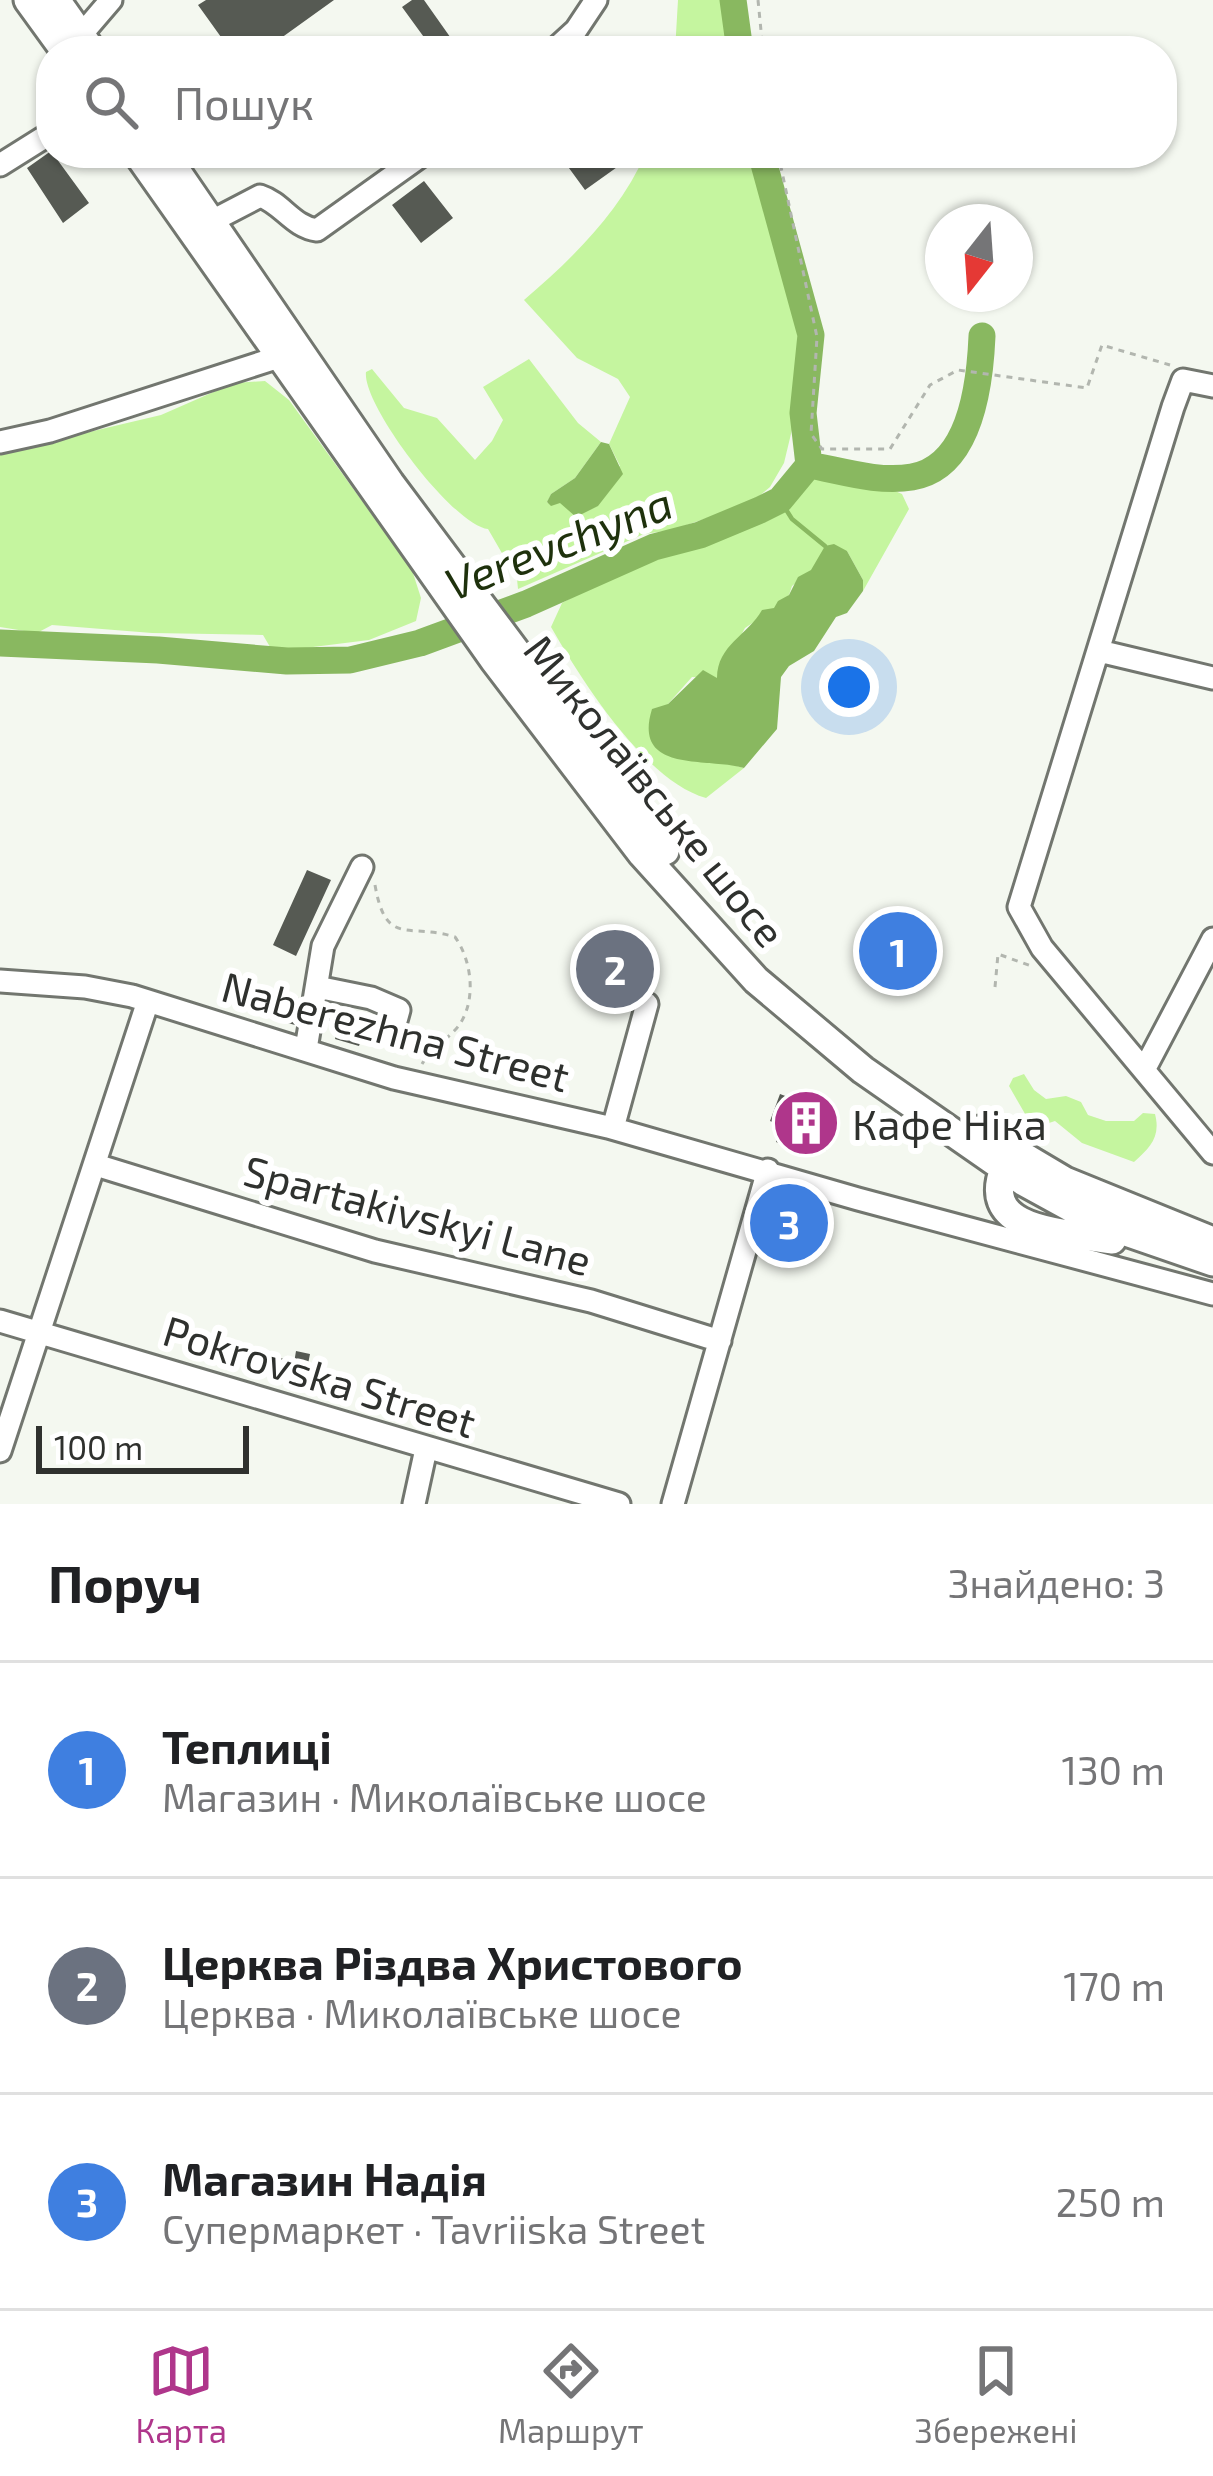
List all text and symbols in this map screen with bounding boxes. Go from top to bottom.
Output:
search box [36,36,1177,168]
icon: search [78,69,144,135]
text: Пошук [174,75,314,129]
north arrow [925,204,1033,312]
water label: Verevchyna [437,474,680,611]
street label: Миколаївське шосе [515,624,797,956]
your location [819,657,879,717]
pin: 1 [859,906,937,996]
pin: 2 [576,924,654,1014]
street label: Naberezhna Street [217,960,575,1100]
building icon: Кафе Ніка [771,1088,841,1158]
place label: Кафе Ніка [852,1098,1047,1148]
street label: Spartakivskyi Lane [239,1144,597,1284]
pin: 3 [750,1178,828,1268]
street label: Pokrovska Street [158,1304,482,1446]
scale bar [36,1420,249,1473]
text: 100 m [54,1427,143,1467]
text: Поруч [48,1552,202,1613]
text: Знайдено: 3 [948,1559,1165,1606]
text: Теплиці [162,1719,332,1773]
text: 1 [79,1746,95,1793]
text: 130 m [1061,1746,1165,1793]
text: Магазин · Миколаївське шосе [162,1773,707,1820]
text: Церква Різдва Христового [162,1935,743,1989]
text: 2 [76,1962,98,2009]
text: 170 m [1063,1962,1165,2009]
text: Церква · Миколаївське шосе [162,1989,681,2036]
text: Магазин Надія [162,2151,487,2205]
text: 3 [76,2178,98,2225]
text: 250 m [1056,2178,1165,2225]
text: Супермаркет · Tavriiska Street [162,2205,705,2252]
tab: Карта [135,2338,227,2450]
tab: Маршрут [498,2338,644,2450]
tab: Збережені [915,2338,1078,2450]

